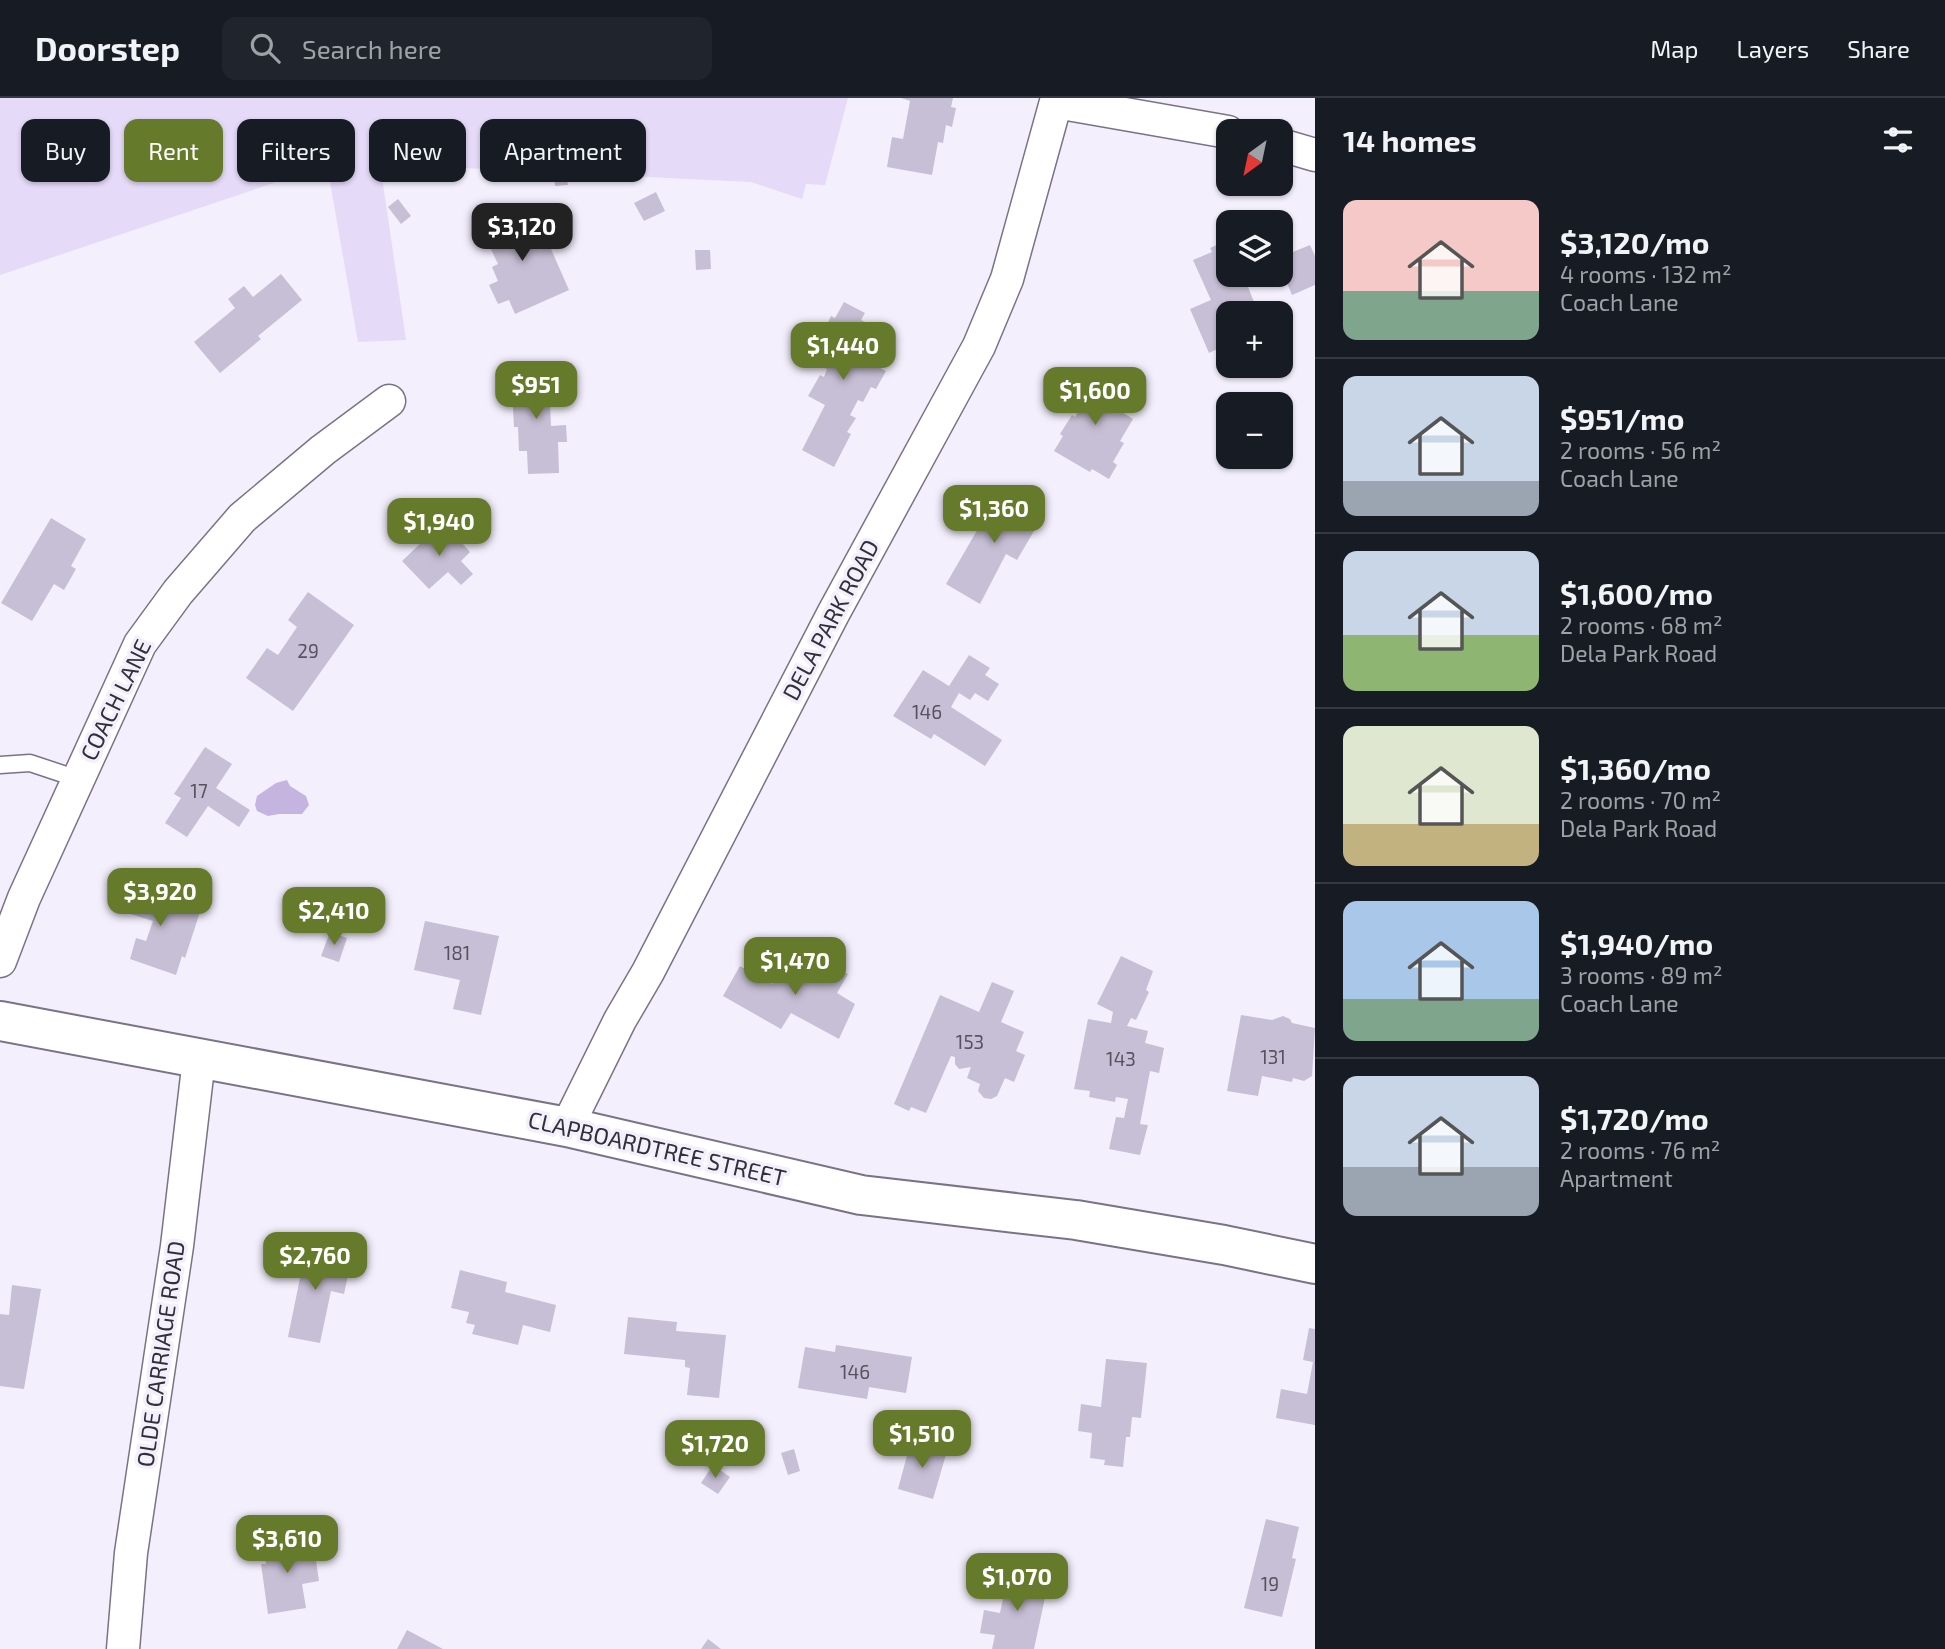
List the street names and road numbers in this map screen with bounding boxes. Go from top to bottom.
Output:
street label: DELA PARK ROAD [776,535,884,705]
street label: COACH LANE [74,634,156,765]
street label: CLAPBOARDTREE STREET [526,1105,789,1191]
street label: OLDE CARRIAGE ROAD [130,1239,190,1469]

